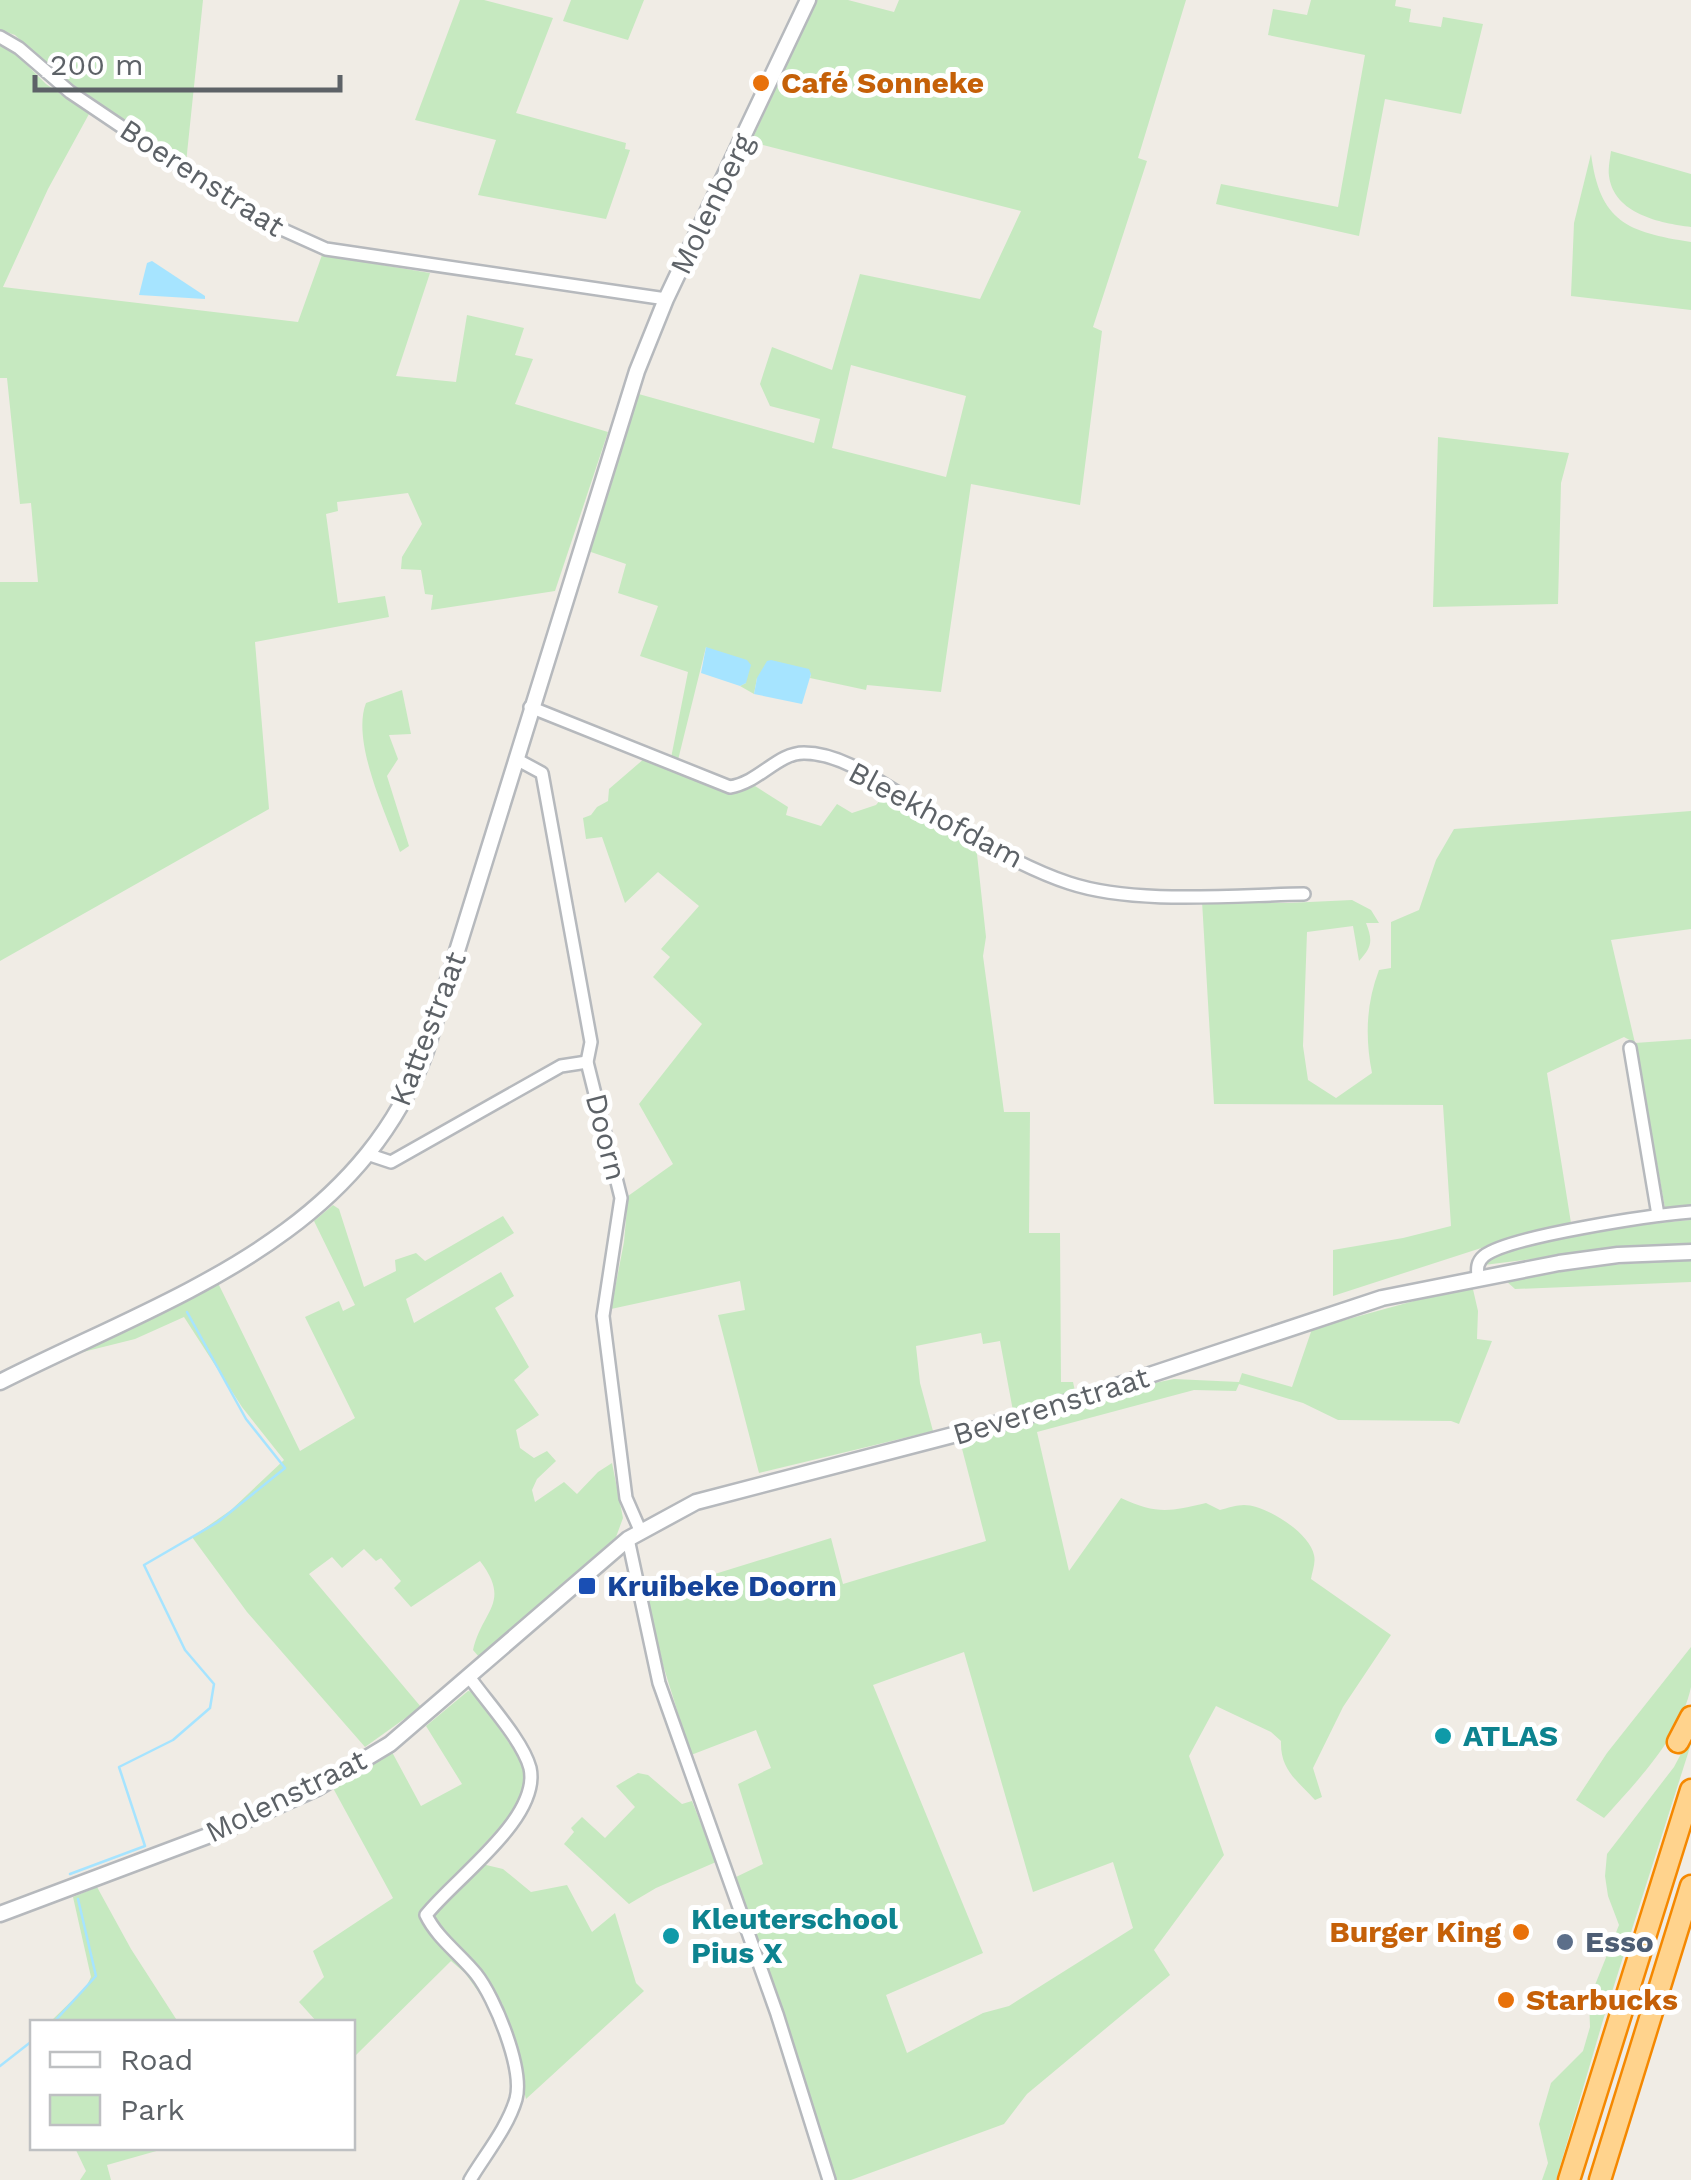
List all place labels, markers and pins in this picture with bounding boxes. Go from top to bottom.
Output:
place label: Café Sonneke [781,65,984,100]
marker: Café Sonneke [750,72,772,94]
place label: Kruibeke Doorn [607,1568,837,1603]
marker: Kruibeke Doorn [576,1575,598,1597]
place label: ATLAS [1463,1718,1558,1753]
marker: ATLAS [1432,1725,1454,1747]
place label: Kleuterschool Pius X [691,1901,898,1970]
place label: Burger King [1329,1914,1501,1949]
marker: Burger King [1510,1921,1532,1943]
place label: Esso [1585,1924,1654,1959]
marker: Kleuterschool Pius X [660,1925,682,1947]
marker: Esso [1554,1931,1576,1953]
place label: Starbucks [1526,1982,1678,2017]
marker: Starbucks [1495,1989,1517,2011]

